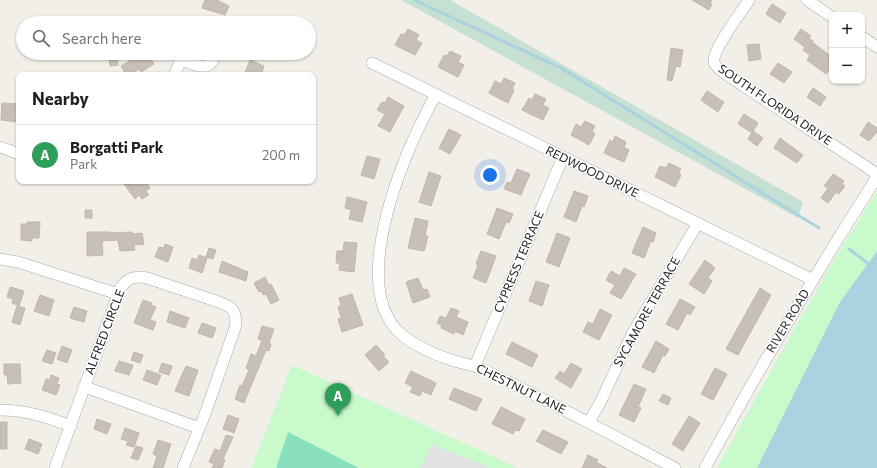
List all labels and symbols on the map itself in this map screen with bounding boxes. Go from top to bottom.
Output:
street label: SOUTH FLORIDA DRIVE [716,61,835,147]
street label: REDWOOD DRIVE [543,142,641,200]
your location [480,165,500,185]
street label: CYPRESS TERRACE [490,209,546,315]
street label: SYCAMORE TERRACE [610,254,682,369]
street label: RIVER ROAD [763,286,812,355]
street label: ALFRED CIRCLE [81,287,127,376]
street label: CHESTNUT LANE [474,360,569,416]
pin: A [325,383,351,416]

